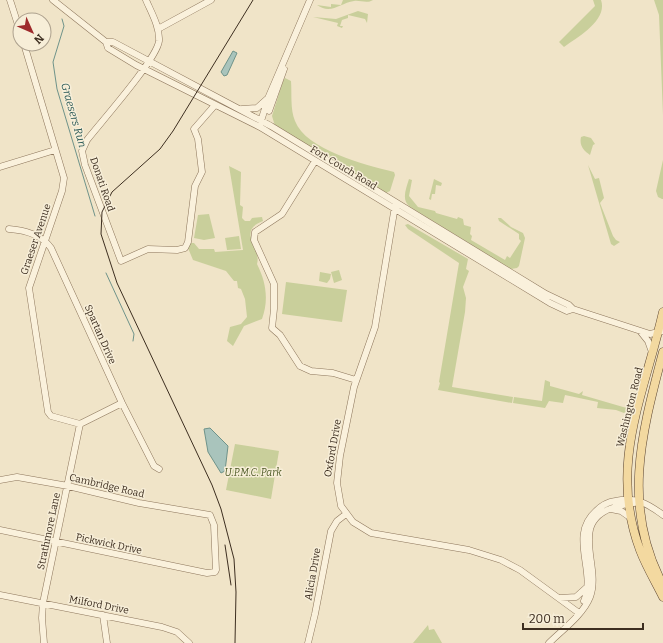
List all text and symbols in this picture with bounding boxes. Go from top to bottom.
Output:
north arrow [12,12,52,52]
text: N [31,31,46,47]
water label: Graesers Run [58,81,89,149]
street label: Fort Couch Road [308,143,379,193]
street label: Donati Road [87,156,117,213]
street label: Graeser Avenue [18,202,54,276]
street label: Spartan Drive [82,303,118,366]
street label: Washington Road [614,366,646,448]
street label: Oxford Drive [322,418,344,478]
park label: U.P.M.C. Park [224,467,282,479]
street label: Cambridge Road [68,472,146,500]
street label: Strathmore Lane [35,492,63,571]
street label: Pickwick Drive [75,531,143,557]
street label: Alicia Drive [302,547,323,601]
street label: Milford Drive [68,593,130,617]
scale bar [523,605,643,631]
text: 200 m [529,612,565,626]

